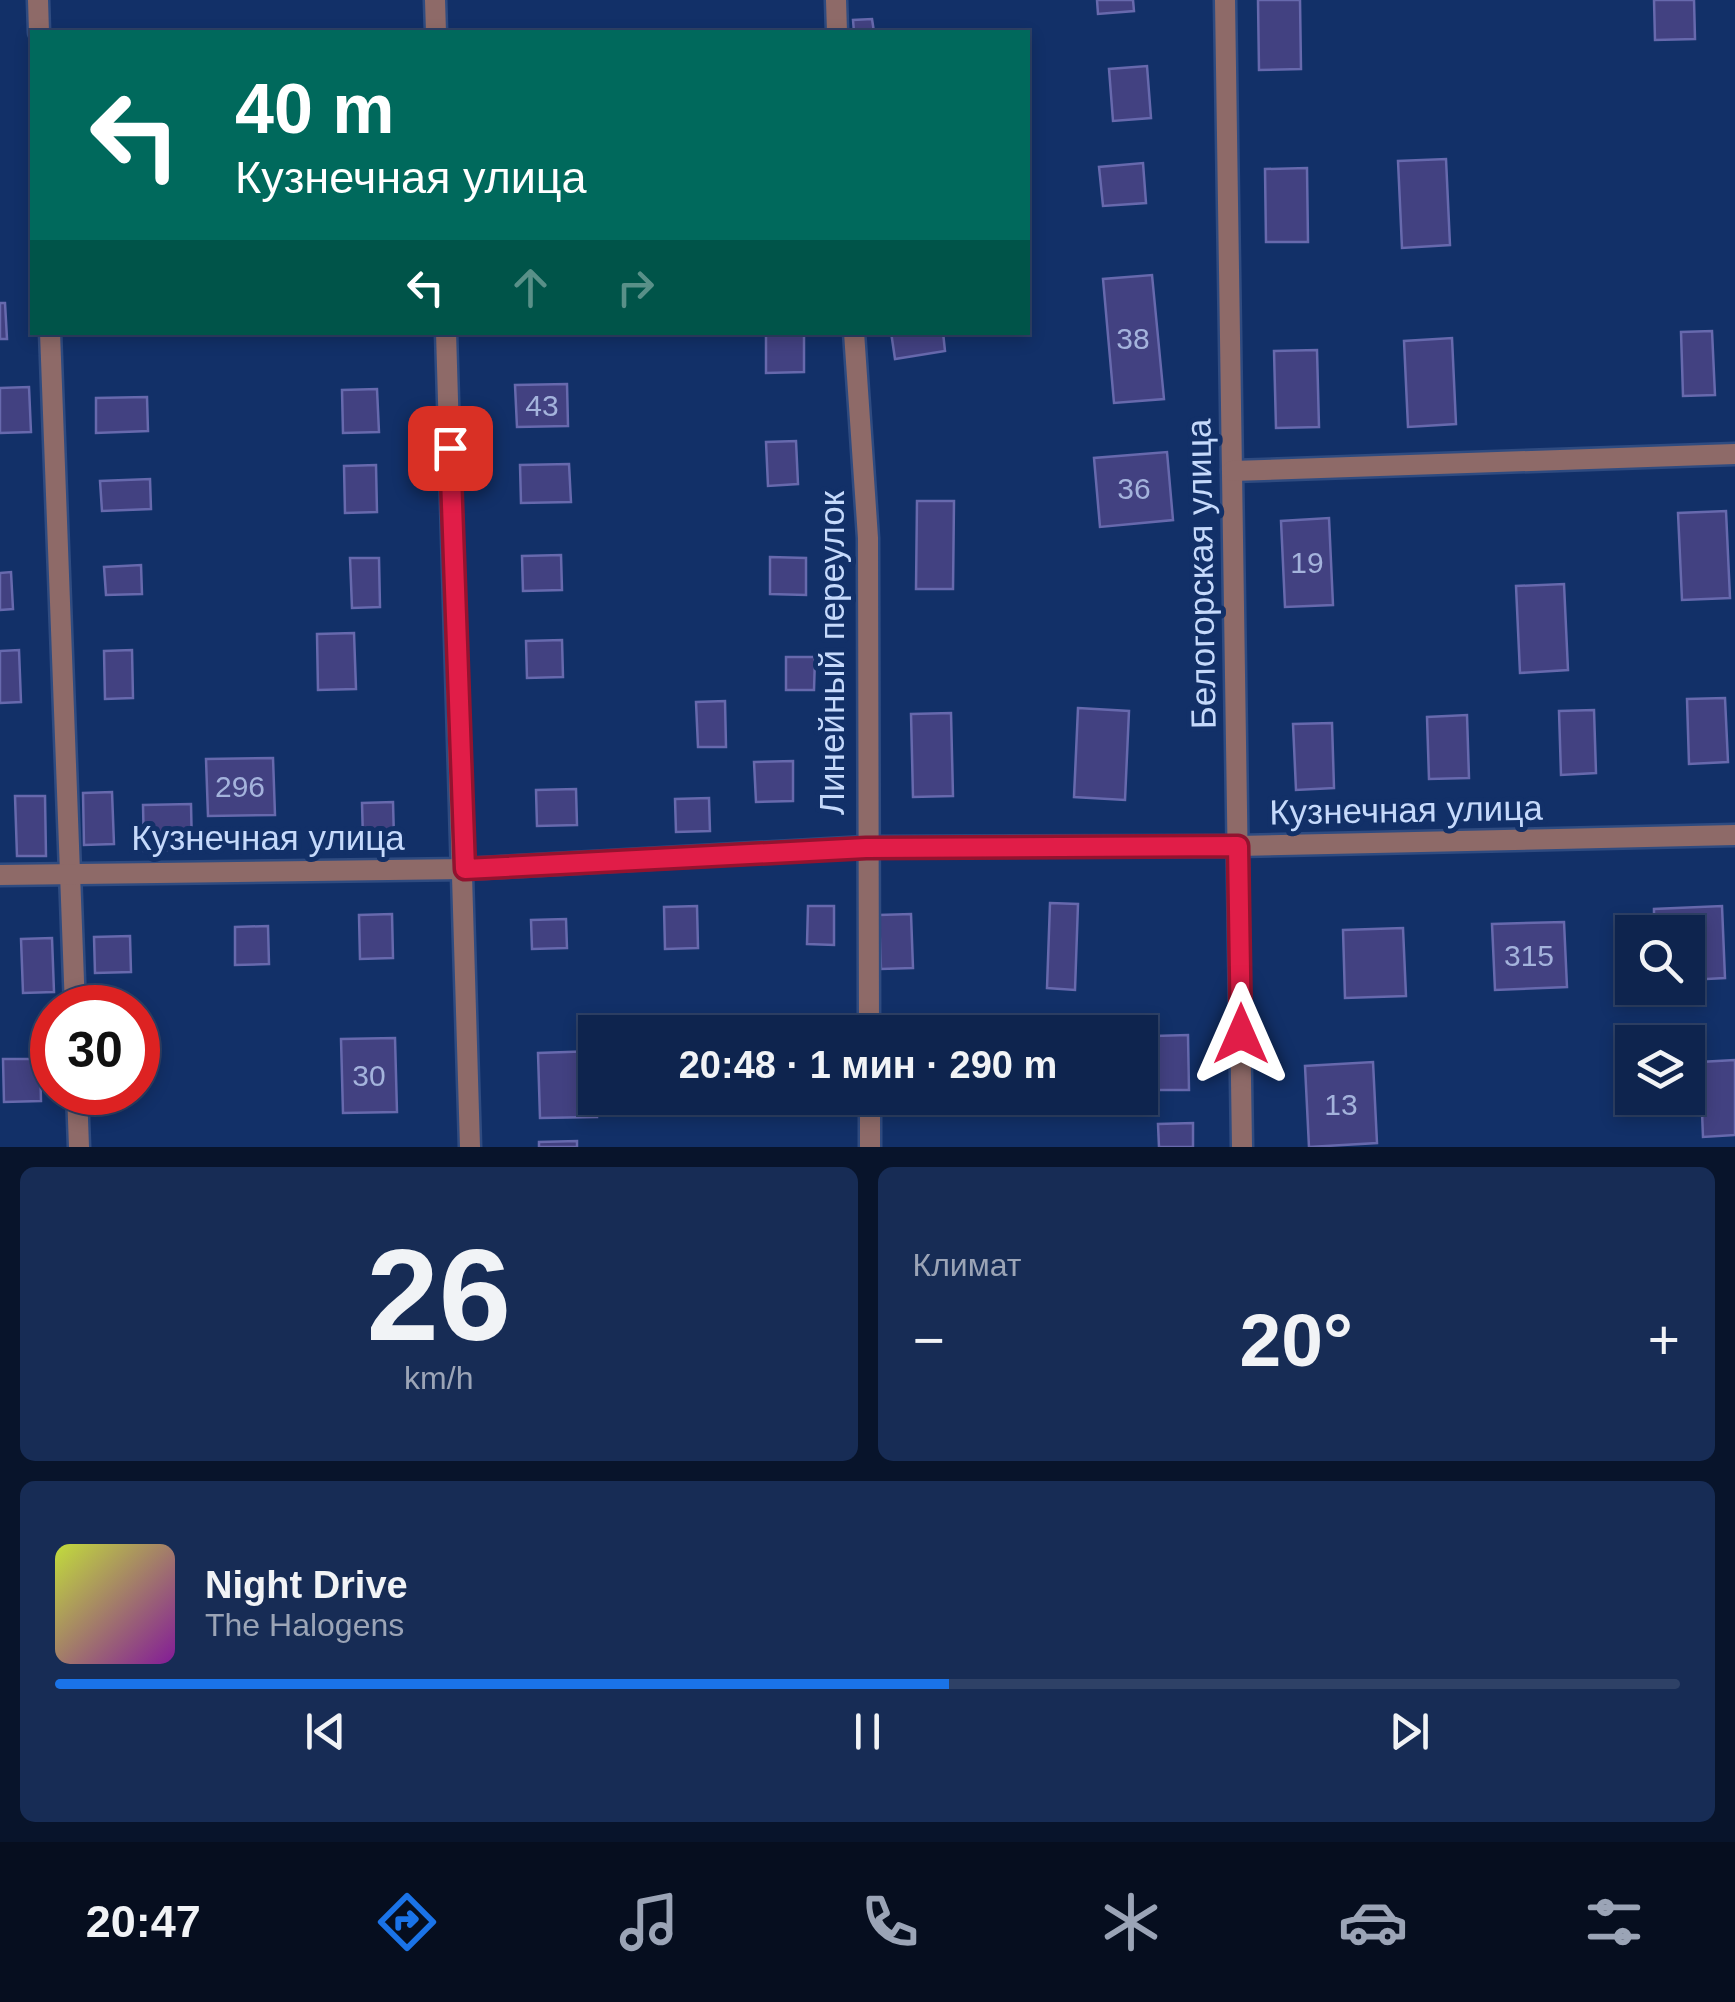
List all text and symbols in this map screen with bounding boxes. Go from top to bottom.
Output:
icon: left [70,70,200,200]
text: 40 m [235,70,395,148]
text: Кузнечная улица [235,152,587,203]
icon: left [398,260,453,315]
icon: ahead [503,260,558,315]
icon: right [608,260,663,315]
house number: 38 [1116,322,1150,355]
house number: 43 [525,389,559,422]
pin [408,406,493,491]
street label: Белогорская улица [1178,418,1223,730]
icon: arrive [423,421,478,476]
house number: 36 [1117,472,1151,505]
street label: Линейный переулок [812,490,851,815]
house number: 19 [1290,546,1324,579]
house number: 296 [215,770,265,803]
street label: Кузнечная улица [1269,788,1544,831]
street label: Кузнечная улица [131,818,405,857]
map controls [1615,915,1705,1115]
button: search [1615,915,1705,1005]
house number: 315 [1504,939,1554,972]
position arrow [1189,982,1293,1086]
speed limit sign: 30 [30,985,160,1115]
button: layers [1615,1025,1705,1115]
text: 20:48 · 1 мин · 290 m [679,1044,1057,1086]
house number: 30 [352,1059,386,1092]
house number: 13 [1324,1088,1358,1121]
text: 26 [366,1222,511,1368]
text: Климат [913,1247,1021,1283]
text: 20° [1240,1298,1353,1382]
text: − [913,1309,945,1371]
text: + [1648,1309,1680,1371]
text: km/h [404,1360,473,1396]
text: Night Drive [205,1564,408,1606]
text: The Halogens [205,1607,404,1643]
icon: previous [298,1704,353,1759]
icon: pause [840,1704,895,1759]
icon: next [1382,1704,1437,1759]
icon: directions [372,1887,442,1957]
icon: music [614,1887,684,1957]
icon: phone [855,1887,925,1957]
icon: climate [1096,1887,1166,1957]
icon: car [1338,1887,1408,1957]
icon: filters [1579,1887,1649,1957]
text: 20:47 [86,1896,201,1947]

